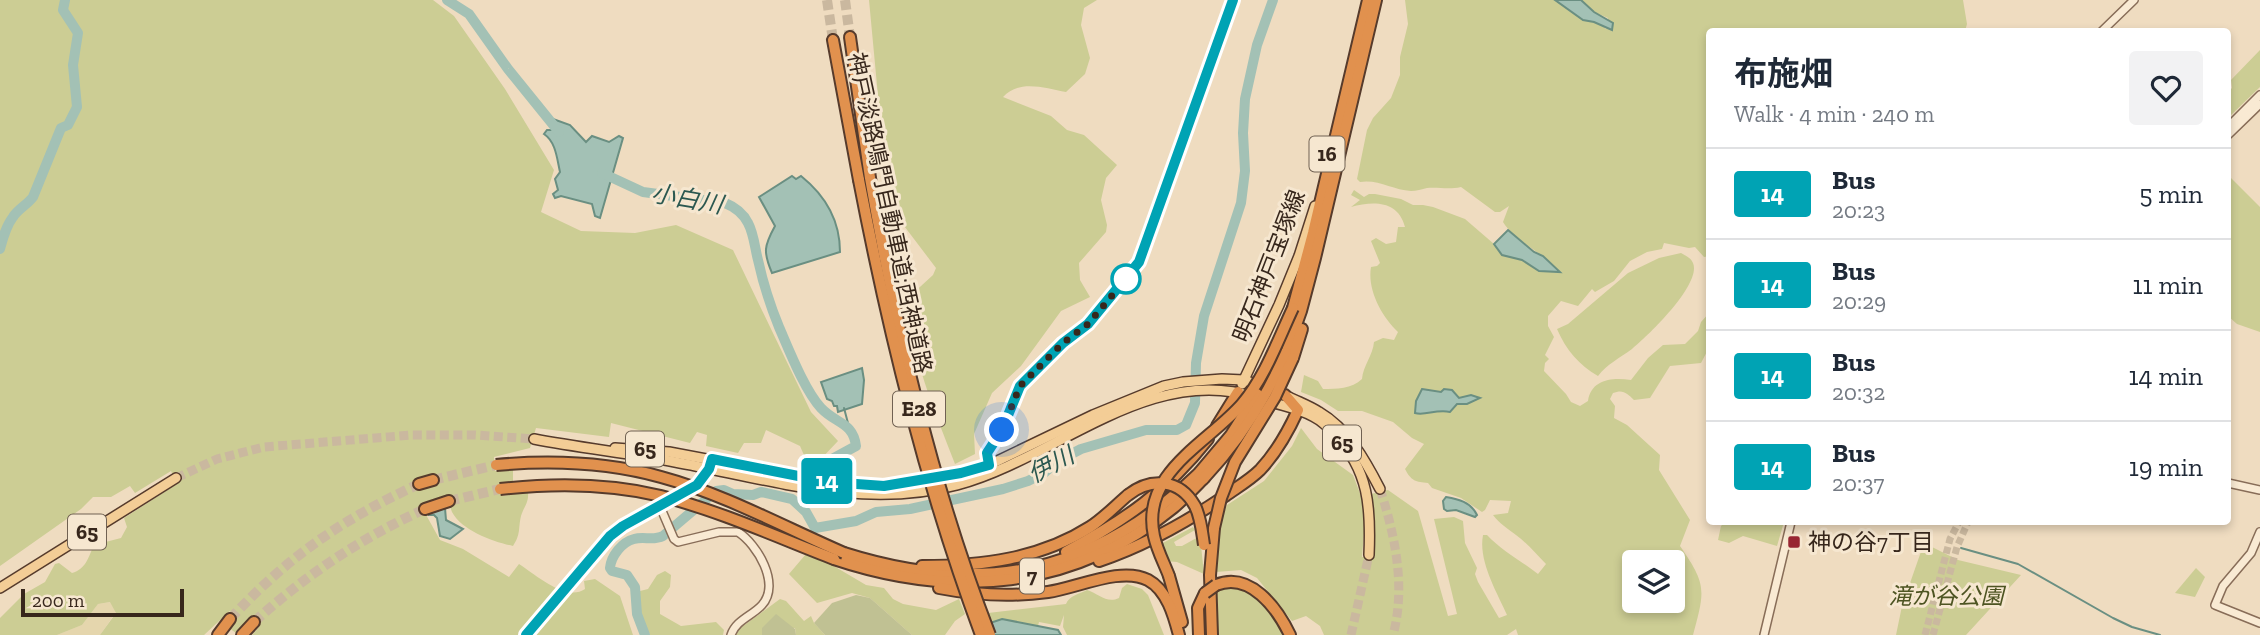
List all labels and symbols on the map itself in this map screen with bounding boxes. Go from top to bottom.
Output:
street label: 神戸淡路鳴門自動車道;西神道路 [842,50,938,376]
road number: 16 [1310,136,1344,172]
water label: 小白川 [649,178,728,220]
street label: 明石神戸宝塚線 [1227,186,1311,346]
unlabelled marker [1111,264,1141,294]
road number: E28 [893,392,945,426]
your location [984,412,1019,447]
road number: 65 [1323,426,1361,460]
road number: 65 [626,432,664,466]
water label: 伊川 [1023,439,1081,489]
line badge: 14 [796,458,858,504]
road number: 65 [68,514,106,550]
place label: 神の谷7丁目 [1808,528,1934,556]
marker: 神の谷7丁目 [1786,534,1802,550]
road number: 7 [1020,558,1044,594]
park label: 滝が谷公園 [1889,582,2007,610]
scale bar [21,586,184,618]

